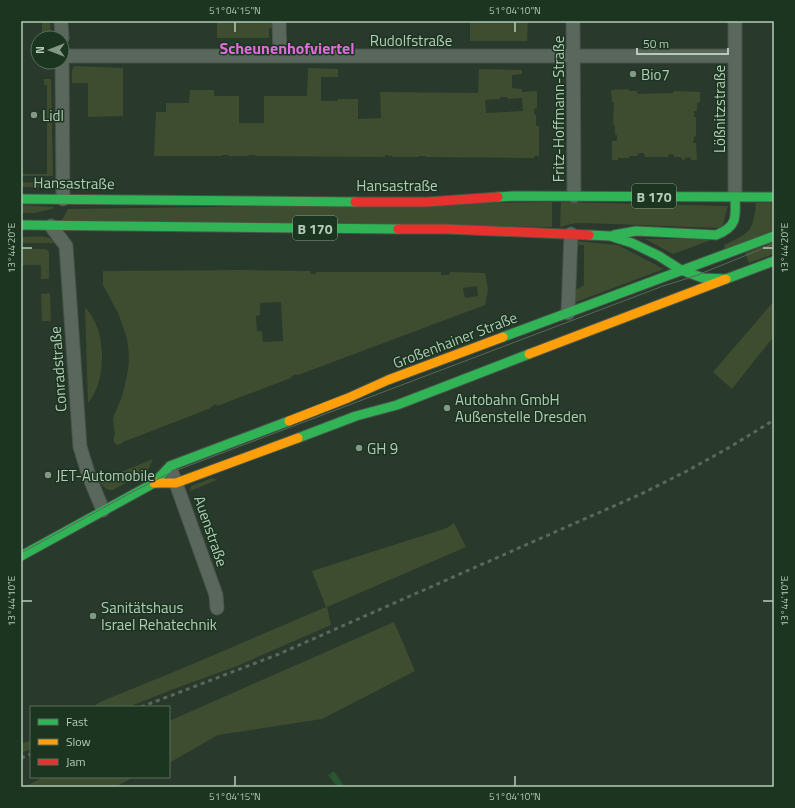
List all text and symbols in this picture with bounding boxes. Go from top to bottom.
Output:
text: 51°04'15"N [209,3,261,18]
text: 51°04'10"N [489,3,541,18]
street label: Rudolfstraße [370,29,452,52]
north arrow [30,30,70,70]
scale bar [637,30,728,56]
text: 50 m [643,34,669,53]
district label: Scheunenhofviertel [219,36,355,60]
street label: Fritz-Hoffmann-Straße [547,36,570,182]
text: N [32,46,48,54]
place label: Bio7 [641,63,670,86]
street label: Lößnitzstraße [708,65,731,153]
marker: Bio7 [628,69,638,79]
place label: Lidl [42,104,64,127]
marker: Lidl [29,110,39,120]
street label: Hansastraße [33,171,115,195]
street label: Hansastraße [356,174,438,197]
road number: B 170 [632,184,676,208]
road number: B 170 [293,216,337,240]
text: 13°44'20"E [4,222,19,273]
text: 13°44'20"E [777,222,792,273]
street label: Großenhainer Straße [389,306,521,374]
street label: Conradstraße [44,325,72,413]
place label: Autobahn GmbH Außenstelle Dresden [455,388,587,428]
marker: Autobahn GmbH Außenstelle Dresden [442,403,452,413]
place label: GH 9 [367,437,398,460]
marker: GH 9 [354,443,364,453]
place label: JET-Automobile [56,464,155,487]
marker: JET-Automobile [43,470,53,480]
street label: Auenstraße [188,492,234,570]
text: 13°44'10"E [4,575,19,626]
text: 13°44'10"E [777,575,792,626]
place label: Sanitätshaus Israel Rehatechnik [101,596,217,636]
marker: Sanitätshaus Israel Rehatechnik [88,611,98,621]
legend [30,706,170,778]
text: Fast [66,712,89,731]
text: Slow [66,732,91,751]
text: Jam [66,752,86,771]
text: 51°04'15"N [209,789,261,804]
text: 51°04'10"N [489,789,541,804]

